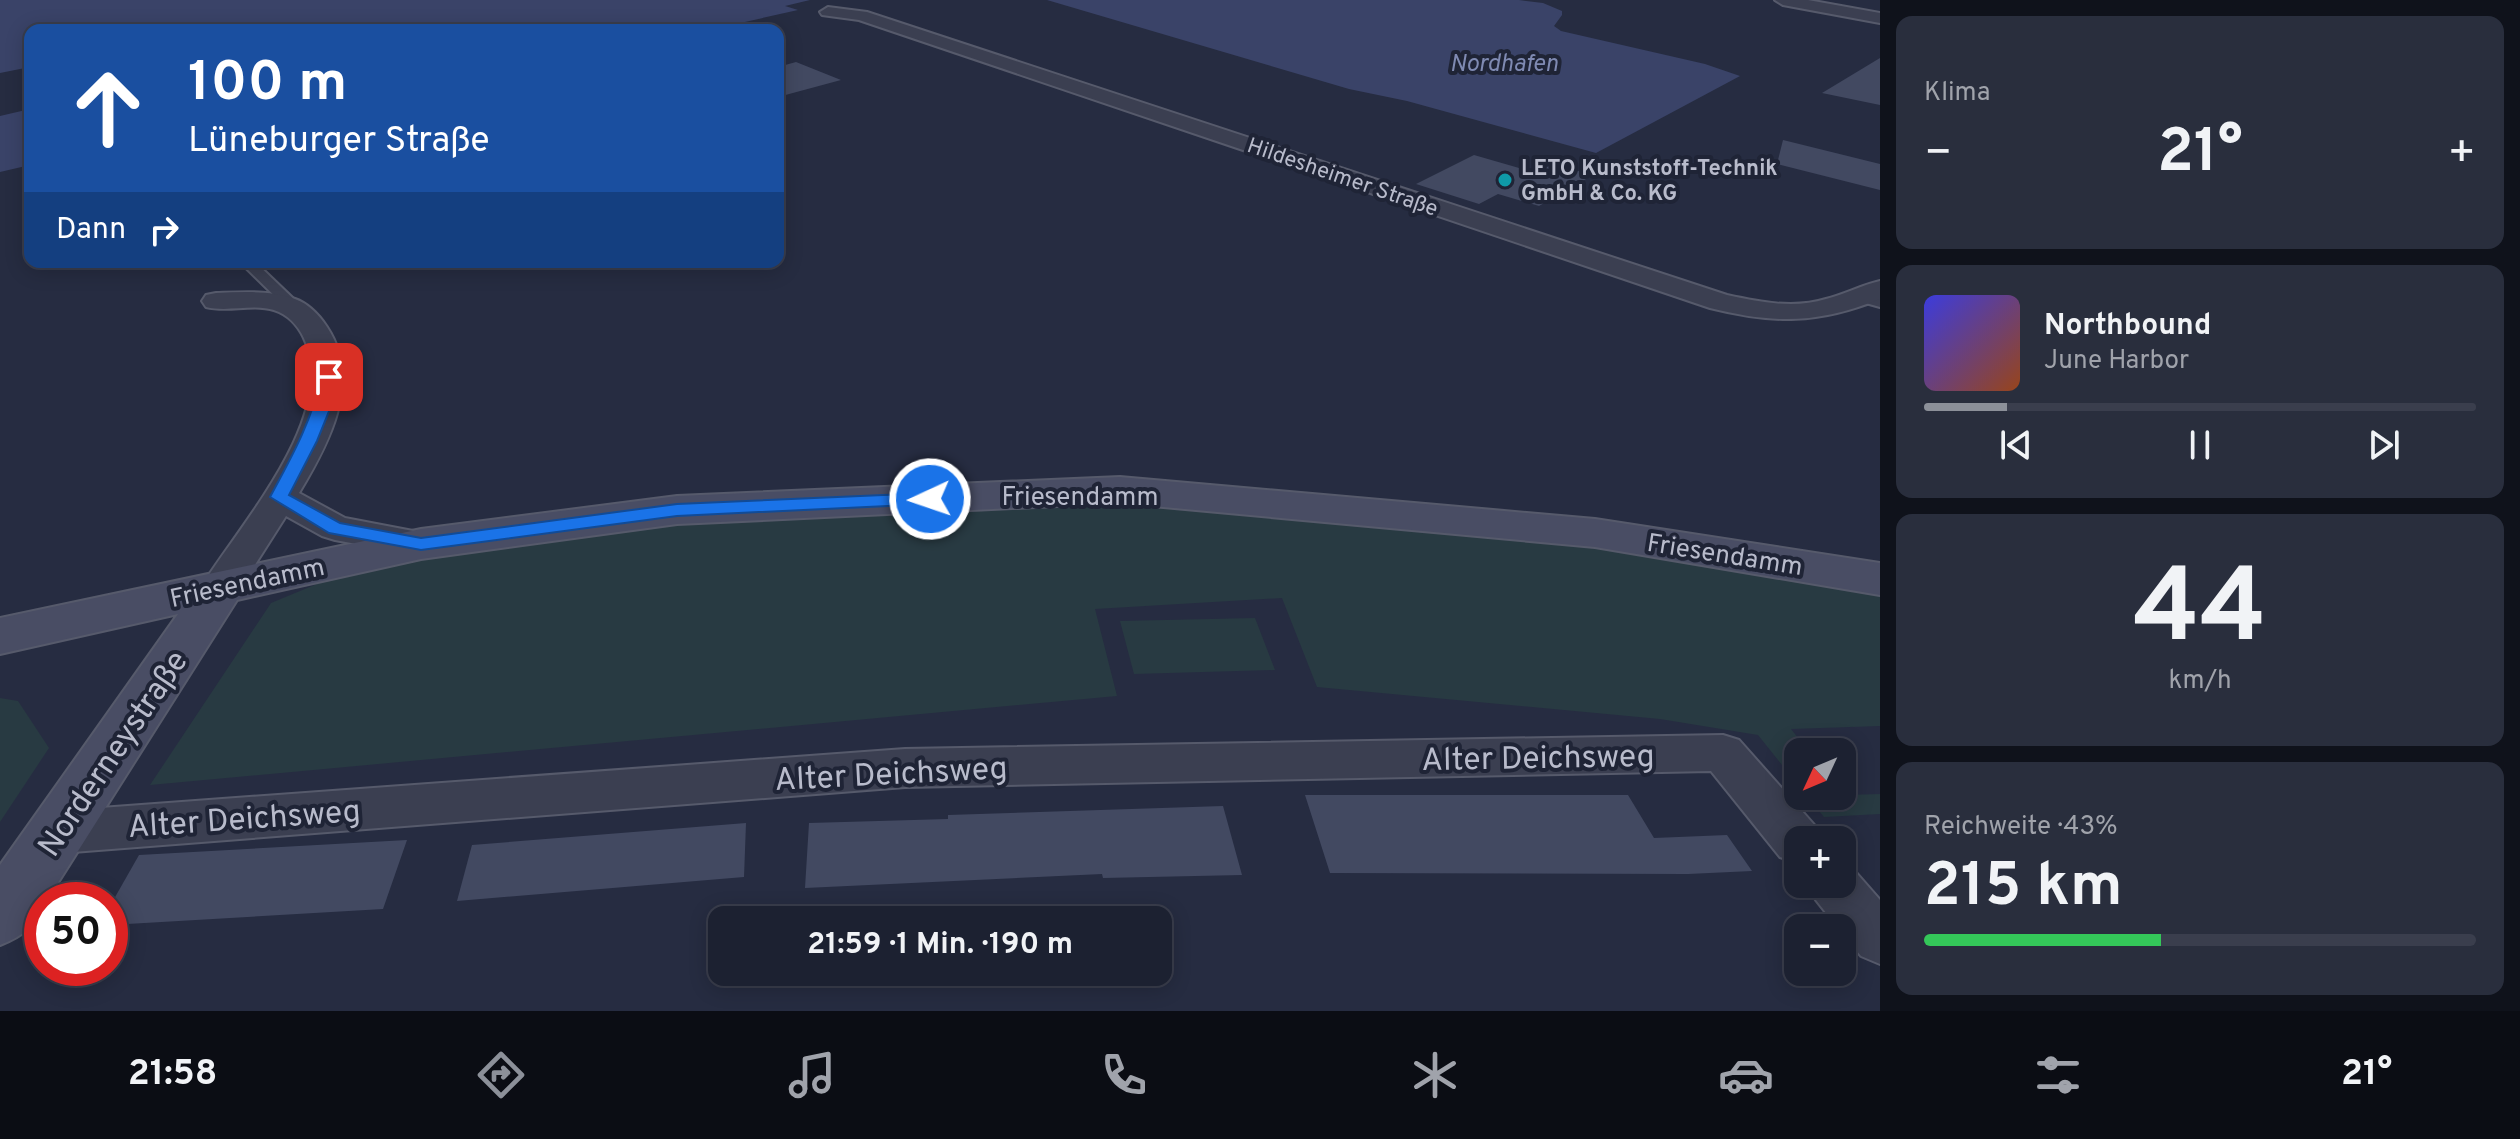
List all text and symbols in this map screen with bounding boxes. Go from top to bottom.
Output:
text: 100 m [188,50,347,120]
water label: Nordhafen [1450,50,1558,80]
icon: ahead [56,56,160,160]
text: Klima [1924,77,1990,110]
text: 21° [2157,117,2243,193]
text: Lüneburger Straße [188,119,490,165]
text: − [1924,127,1952,183]
text: + [2448,127,2476,183]
street label: Hildesheimer Straße [1243,133,1441,224]
place label: LETO Kunststoff-Technik GmbH & Co. KG [1521,156,1778,208]
marker: LETO Kunststoff-Technik GmbH & Co. KG [1496,171,1514,189]
icon: right [142,208,186,252]
text: Dann [56,212,126,249]
text: Northbound [2044,308,2211,345]
pin [295,343,363,411]
text: June Harbor [2044,345,2189,378]
icon: arrive [307,355,351,399]
icon: previous [1994,423,2038,467]
icon: pause [2178,423,2222,467]
icon: next [2362,423,2406,467]
position arrow [888,457,972,541]
street label: Friesendamm [1001,482,1159,515]
street label: Friesendamm [1644,528,1805,585]
text: 44 [2133,547,2267,679]
street label: Friesendamm [167,552,328,617]
street label: Norderneystraße [31,644,198,865]
text: km/h [2168,665,2232,698]
street label: Alter Deichsweg [1421,738,1655,782]
north arrow [1784,738,1856,810]
map controls [1784,738,1856,986]
street label: Alter Deichsweg [774,750,1009,802]
street label: Alter Deichsweg [126,793,362,849]
text: Reichweite · 43% [1924,811,2118,844]
button: + [1784,826,1856,898]
text: 215 km [1924,851,2123,927]
speed limit sign: 50 [24,882,128,986]
button: − [1784,914,1856,986]
text: 21:59 · 1 Min. · 190 m [807,927,1073,964]
icon: directions [473,1047,529,1103]
icon: music [784,1047,840,1103]
icon: phone [1096,1047,1152,1103]
icon: climate [1407,1047,1463,1103]
icon: car [1718,1047,1774,1103]
icon: filters [2030,1047,2086,1103]
text: 21:58 [128,1052,217,1098]
text: 21° [2341,1052,2392,1098]

